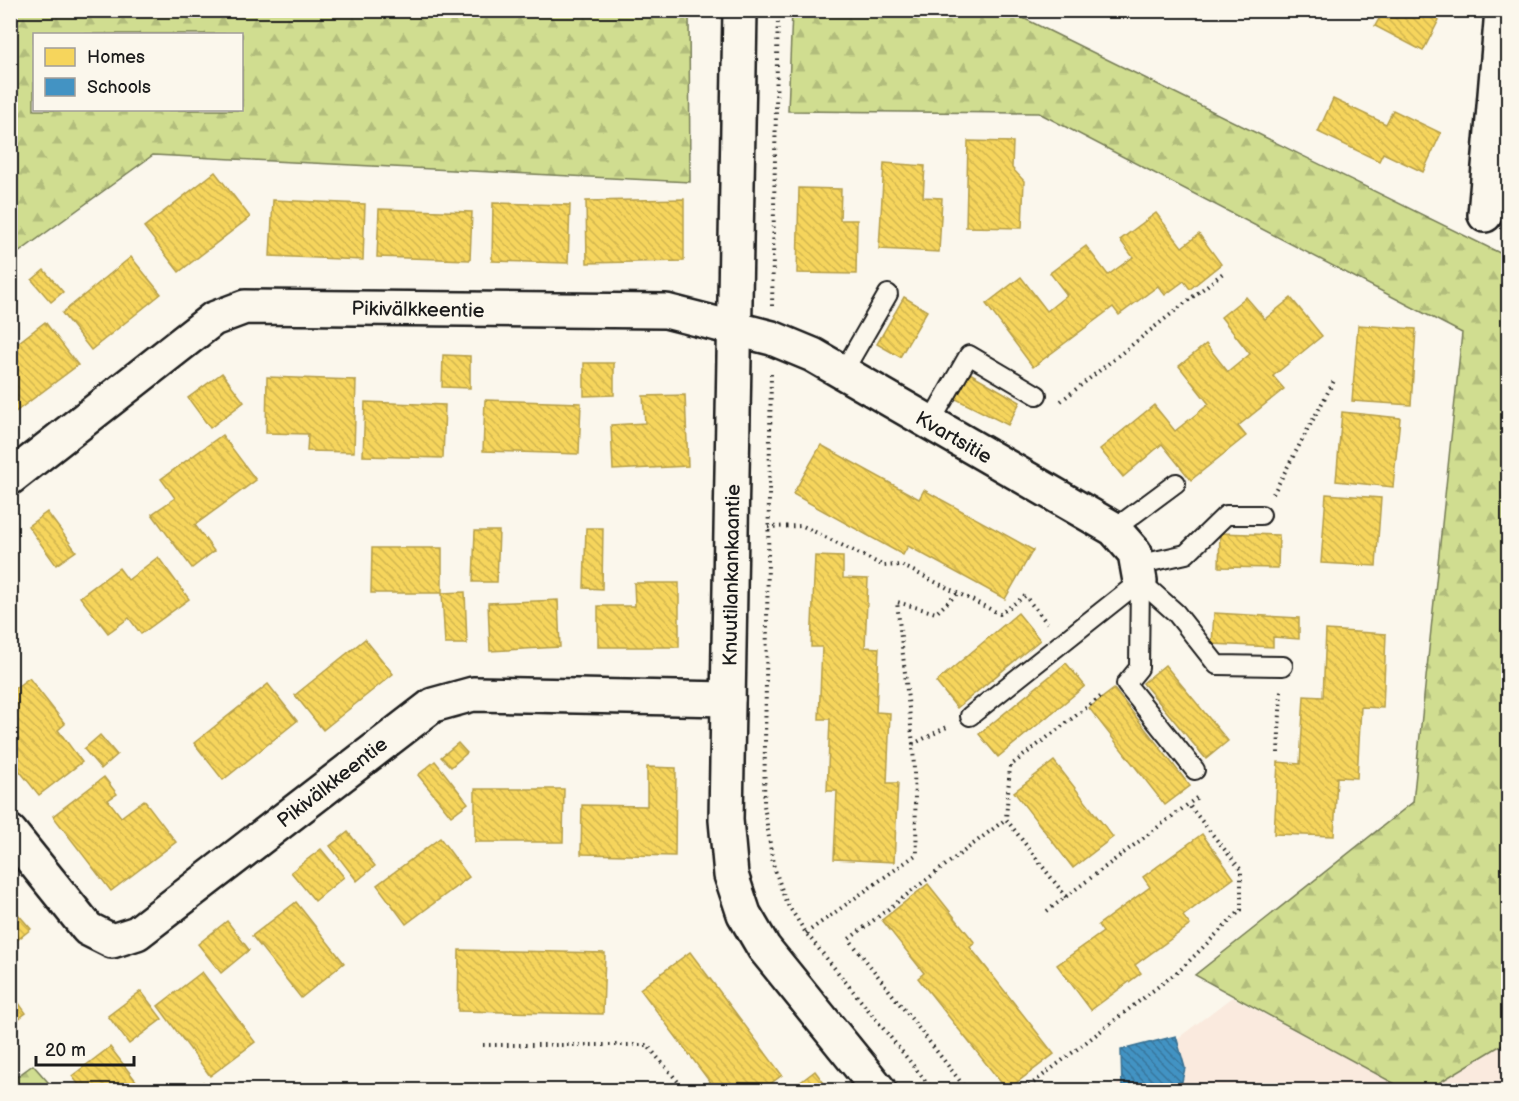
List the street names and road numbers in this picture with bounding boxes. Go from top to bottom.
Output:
street label: Pikivälkkeentie [351,297,485,323]
street label: Kvartsitie [911,406,996,469]
street label: Knuutilankankaantie [718,484,746,666]
street label: Pikivälkkeentie [273,732,393,833]

